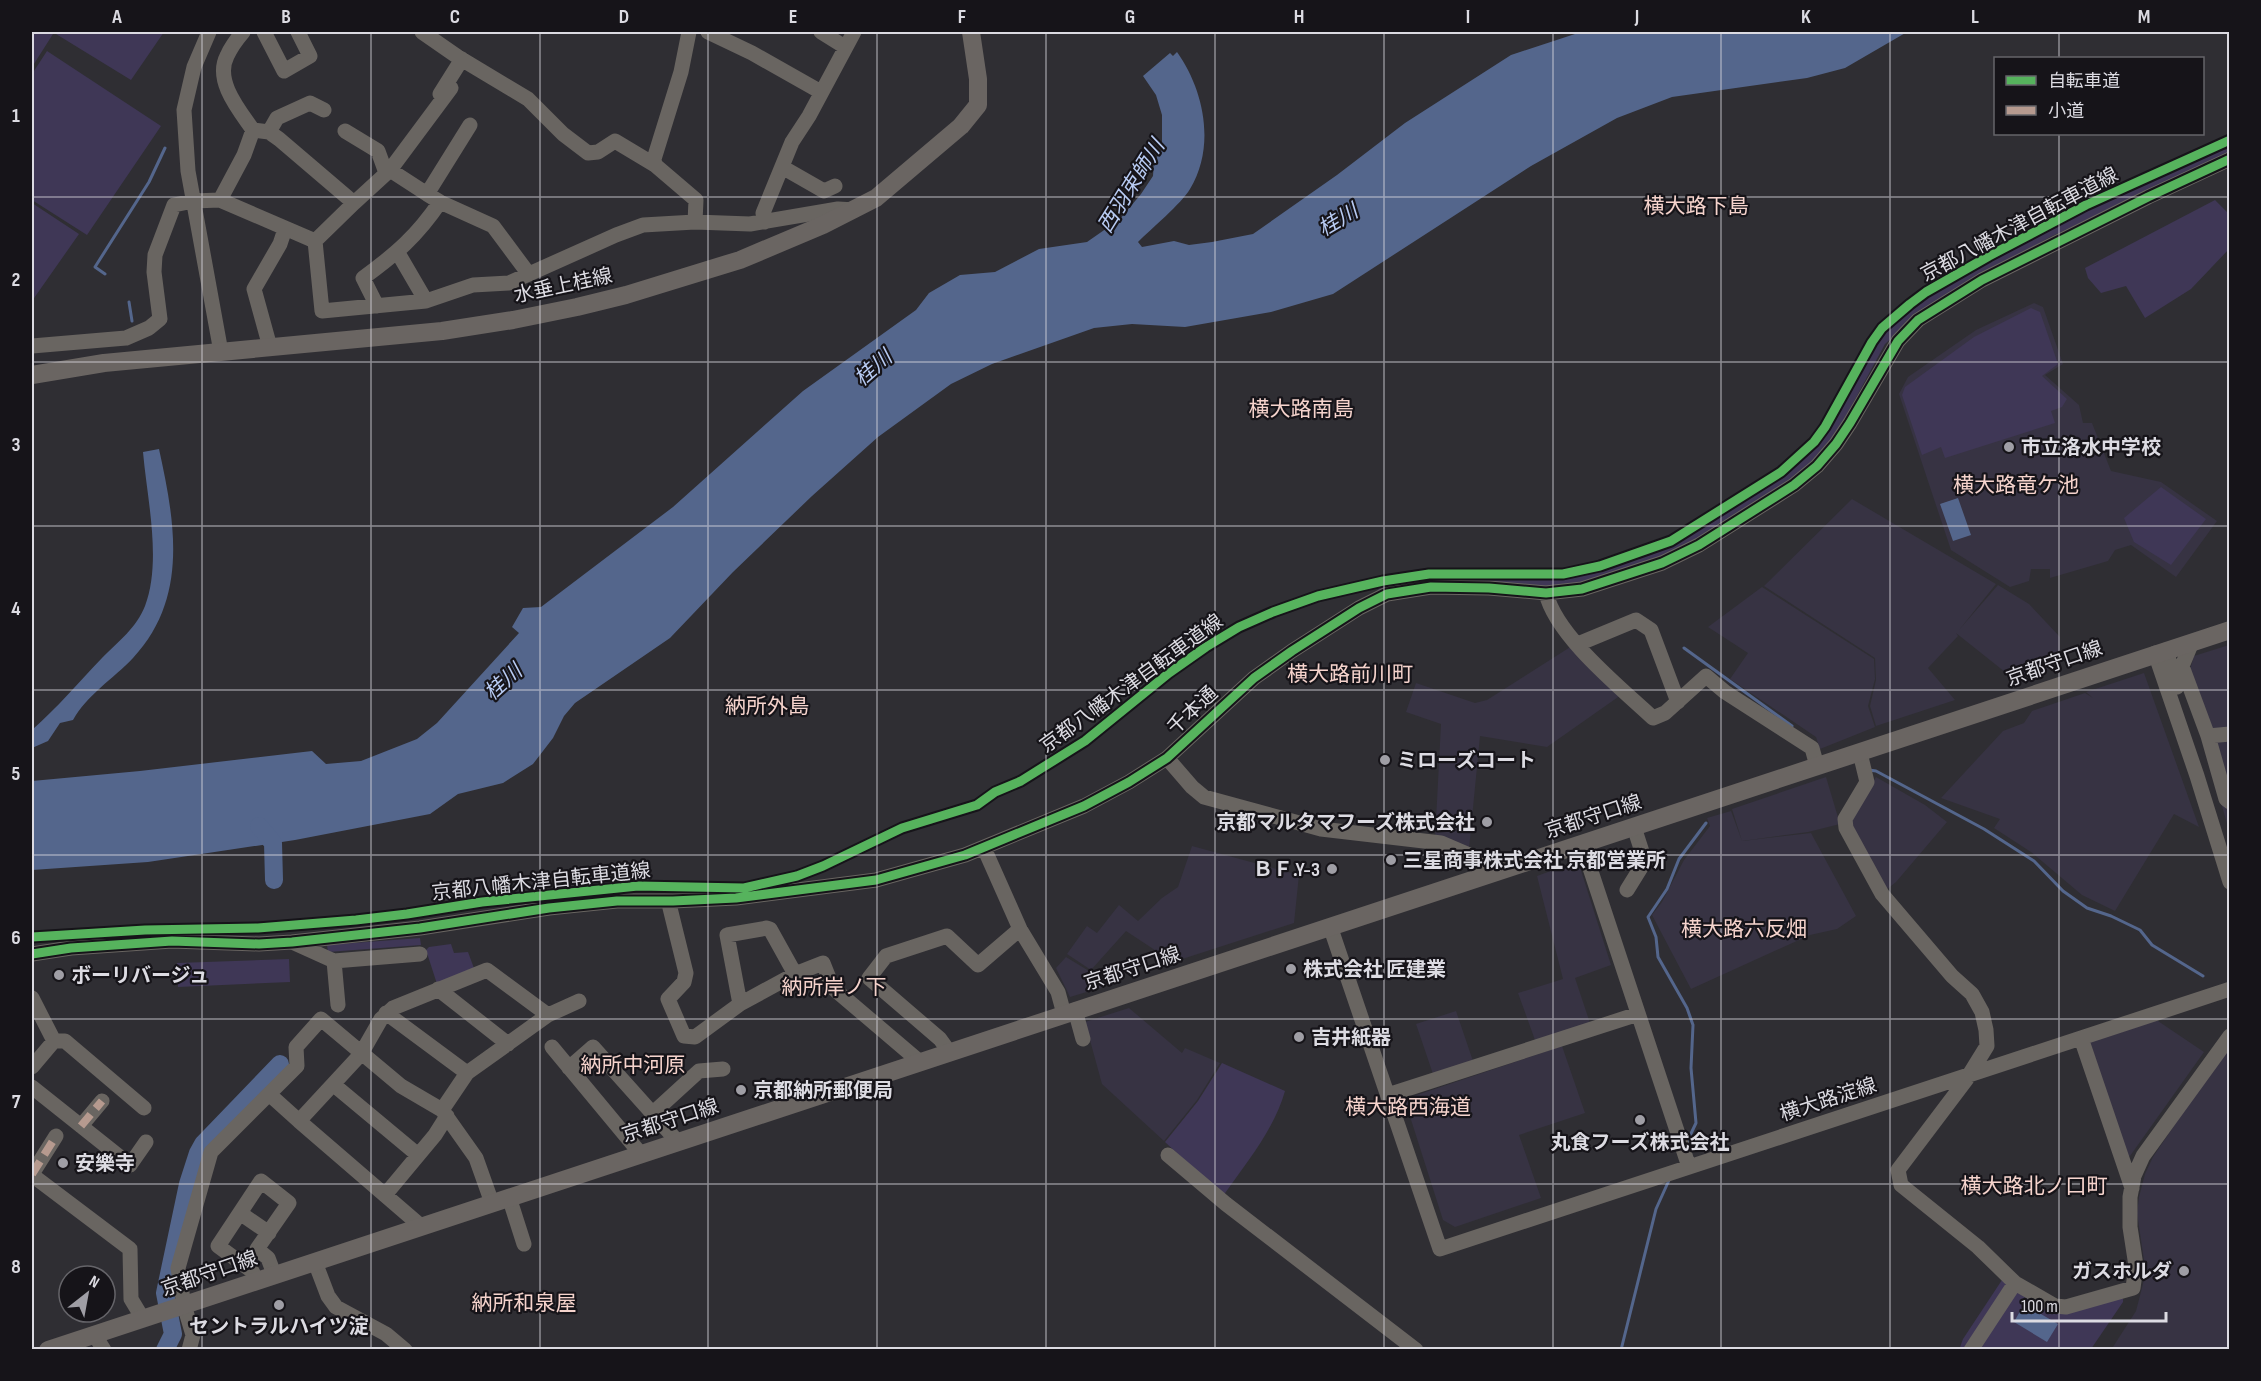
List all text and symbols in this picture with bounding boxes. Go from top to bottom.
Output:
text: A [111,5,122,29]
text: B [281,5,291,29]
text: C [450,5,460,29]
text: D [619,5,629,29]
text: E [789,5,797,29]
text: F [958,5,966,29]
text: G [1125,5,1135,29]
text: H [1294,5,1304,29]
text: I [1466,5,1470,29]
text: J [1634,5,1639,29]
text: K [1801,5,1811,29]
text: L [1971,5,1979,29]
text: M [2138,5,2150,29]
legend [1994,57,2204,135]
text: 自転車道 [2048,71,2120,92]
text: 小道 [2048,101,2084,122]
text: 1 [12,104,20,128]
water label: 西羽束師川 [1093,133,1171,237]
street label: 京都八幡木津自転車道線 [1917,163,2122,287]
district label: 横大路下島 [1644,194,1749,219]
water label: 桂川 [1314,198,1364,242]
street label: 水垂上桂線 [512,264,615,308]
text: 2 [12,268,20,292]
water label: 桂川 [849,344,899,392]
district label: 横大路南島 [1249,397,1354,422]
text: 3 [12,433,21,457]
place label: 市立洛水中学校 [2021,436,2161,460]
marker: 市立洛水中学校 [2002,440,2016,454]
district label: 横大路竜ケ池 [1953,473,2079,498]
text: 4 [11,597,21,621]
street label: 京都八幡木津自転車道線 [1036,609,1228,758]
street label: 京都守口線 [2003,636,2106,692]
water label: 桂川 [479,658,529,706]
district label: 横大路前川町 [1287,662,1413,687]
street label: 千本通 [1163,681,1223,740]
district label: 納所外島 [725,694,809,719]
place label: ミローズコート [1397,749,1536,773]
marker: ミローズコート [1378,753,1392,767]
text: 5 [12,762,21,786]
street label: 京都守口線 [1542,790,1645,844]
place label: 京都マルタマフーズ株式会社 [1216,811,1475,835]
marker: 京都マルタマフーズ株式会社 [1480,815,1494,829]
place label: 三星商事株式会社 京都営業所 [1403,849,1666,873]
marker: 三星商事株式会社 京都営業所 [1384,853,1398,867]
place label: ＢＦ.Y-3 [1253,858,1320,882]
street label: 京都八幡木津自転車道線 [430,859,652,905]
marker: ＢＦ.Y-3 [1325,862,1339,876]
district label: 横大路六反畑 [1681,917,1807,942]
text: 6 [11,926,21,950]
street label: 京都守口線 [1081,942,1184,996]
place label: 株式会社 匠建業 [1303,958,1446,982]
marker: 株式会社 匠建業 [1284,962,1298,976]
place label: ボーリバージュ [71,964,209,988]
marker: ボーリバージュ [52,968,66,982]
district label: 納所岸ノ下 [782,975,887,1000]
place label: 吉井紙器 [1311,1026,1391,1050]
marker: 吉井紙器 [1292,1030,1306,1044]
district label: 納所中河原 [581,1053,686,1078]
street label: 横大路淀線 [1777,1073,1880,1127]
place label: 京都納所郵便局 [753,1079,893,1103]
marker: 京都納所郵便局 [734,1083,748,1097]
text: 7 [12,1090,21,1114]
street label: 京都守口線 [619,1094,722,1148]
district label: 横大路西海道 [1345,1095,1471,1120]
marker: 丸食フーズ株式会社 [1633,1113,1647,1127]
place label: 丸食フーズ株式会社 [1551,1131,1730,1155]
place label: 安樂寺 [75,1152,135,1176]
marker: 安樂寺 [56,1156,70,1170]
district label: 横大路北ノ口町 [1961,1174,2108,1199]
street label: 京都守口線 [158,1246,261,1302]
text: 8 [11,1255,21,1279]
place label: ガスホルダ [2072,1260,2172,1284]
north arrow [57,1264,117,1324]
marker: ガスホルダ [2177,1264,2191,1278]
text: N [85,1272,103,1293]
scale bar [2012,1285,2166,1323]
district label: 納所和泉屋 [472,1291,577,1316]
text: 100 m [2021,1296,2058,1317]
marker: セントラルハイツ淀 [272,1298,286,1312]
place label: セントラルハイツ淀 [189,1315,369,1339]

